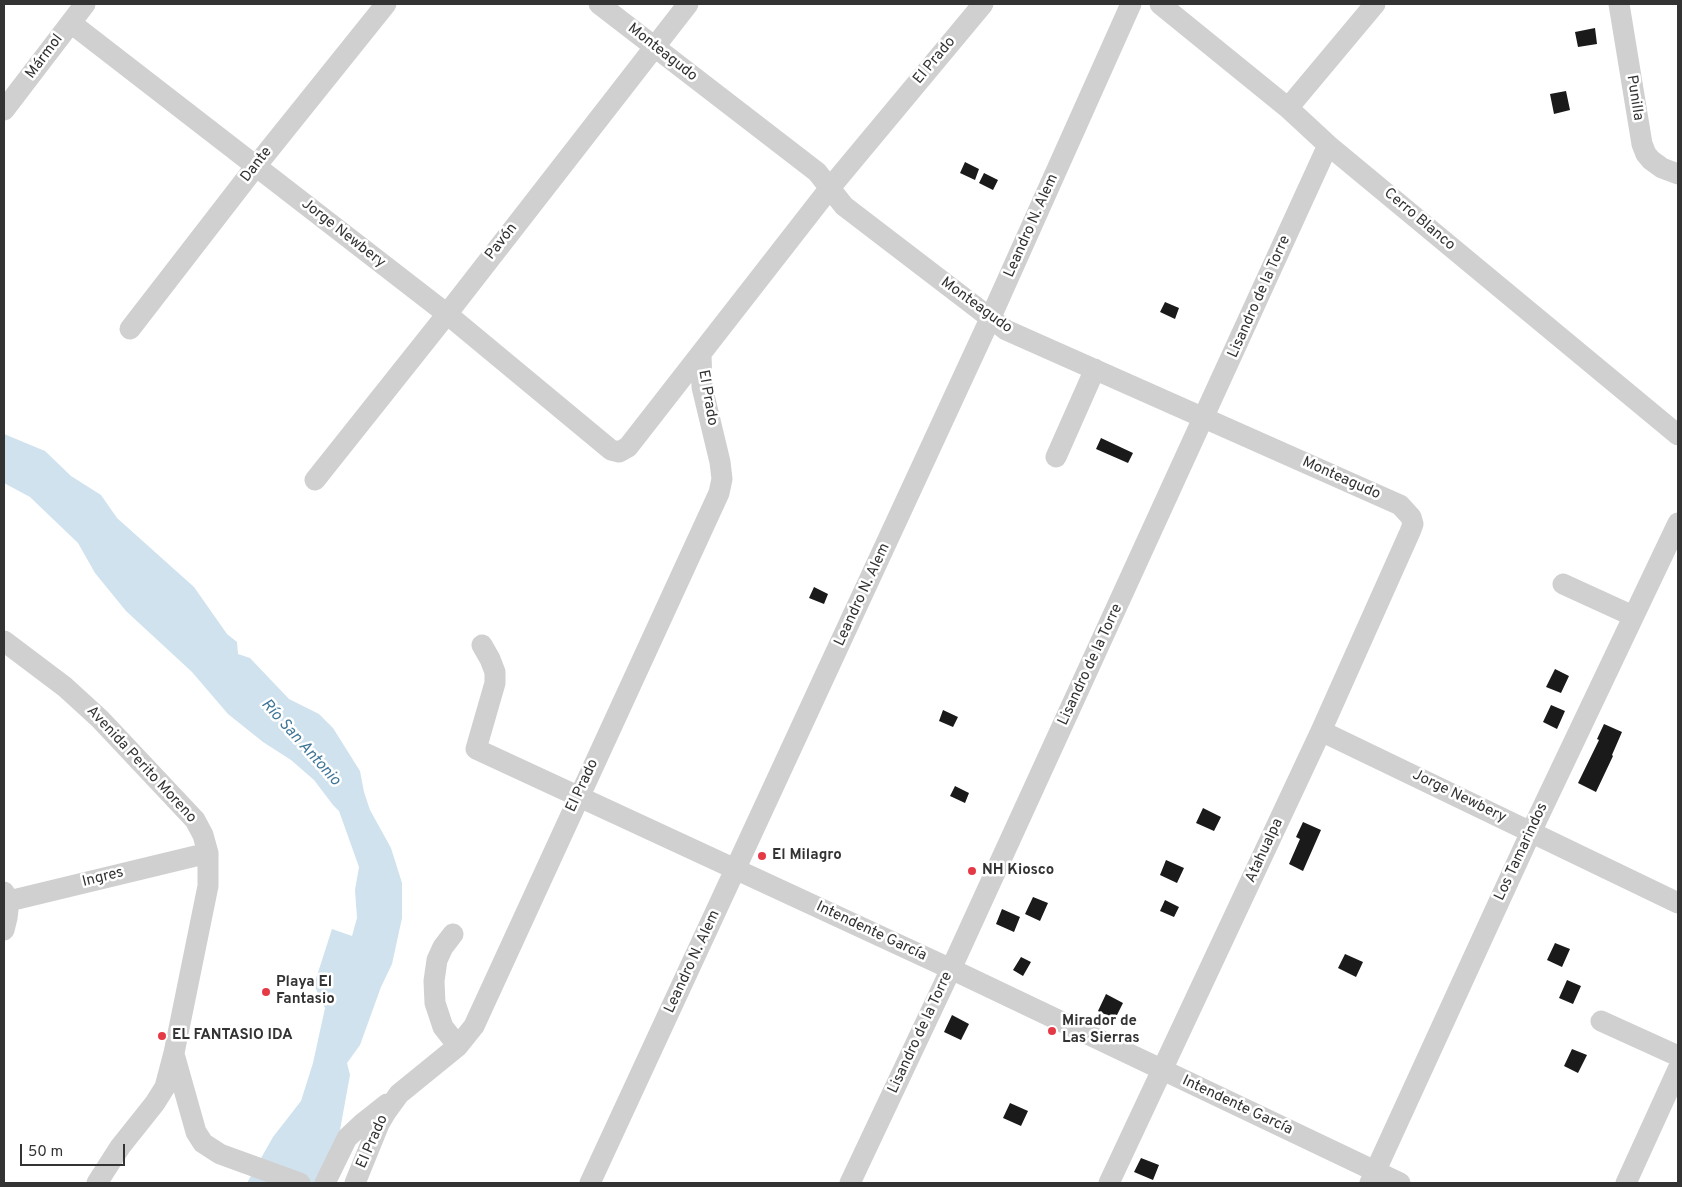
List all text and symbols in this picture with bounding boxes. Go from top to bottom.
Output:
street label: Monteagudo [623,20,701,86]
street label: Mármol [22,31,68,83]
street label: El Prado [910,34,960,88]
street label: Punilla [1622,74,1646,122]
street label: Dante [238,144,276,186]
street label: Leandro N. Alem [1001,171,1063,281]
street label: Cerro Blanco [1380,185,1458,255]
street label: Jorge Newbery [297,196,389,272]
street label: Pavón [482,220,522,264]
street label: Lisandro de la Torre [1225,233,1295,361]
street label: Monteagudo [937,274,1015,338]
street label: El Prado [693,369,721,427]
street label: Monteagudo [1299,454,1383,504]
street label: Leandro N. Alem [831,541,895,649]
street label: Lisandro de la Torre [1055,601,1127,729]
water label: Río San Antonio [256,696,344,790]
street label: Avenida Perito Moreno [82,703,200,827]
street label: El Prado [563,757,603,815]
street label: Jorge Newbery [1409,767,1509,827]
street label: Los Tamarindos [1491,800,1553,904]
street label: Atahualpa [1242,816,1288,886]
place label: El Milagro [772,847,842,865]
marker: El Milagro [756,850,768,862]
place label: NH Kiosco [982,862,1054,880]
street label: Ingres [81,864,125,892]
marker: NH Kiosco [966,865,978,877]
street label: Intendente García [813,899,929,965]
street label: Leandro N. Alem [661,908,725,1016]
street label: Lisandro de la Torre [885,969,957,1097]
place label: Playa El Fantasio [276,974,335,1009]
marker: Playa El Fantasio [260,986,272,998]
place label: Mirador de Las Sierras [1062,1013,1140,1048]
marker: Mirador de Las Sierras [1046,1025,1058,1037]
place label: EL FANTASIO IDA [172,1027,293,1045]
marker: EL FANTASIO IDA [156,1030,168,1042]
street label: Intendente García [1179,1073,1295,1139]
street label: El Prado [353,1113,393,1171]
scale bar [22,1134,128,1166]
text: 50 m [28,1143,63,1162]

